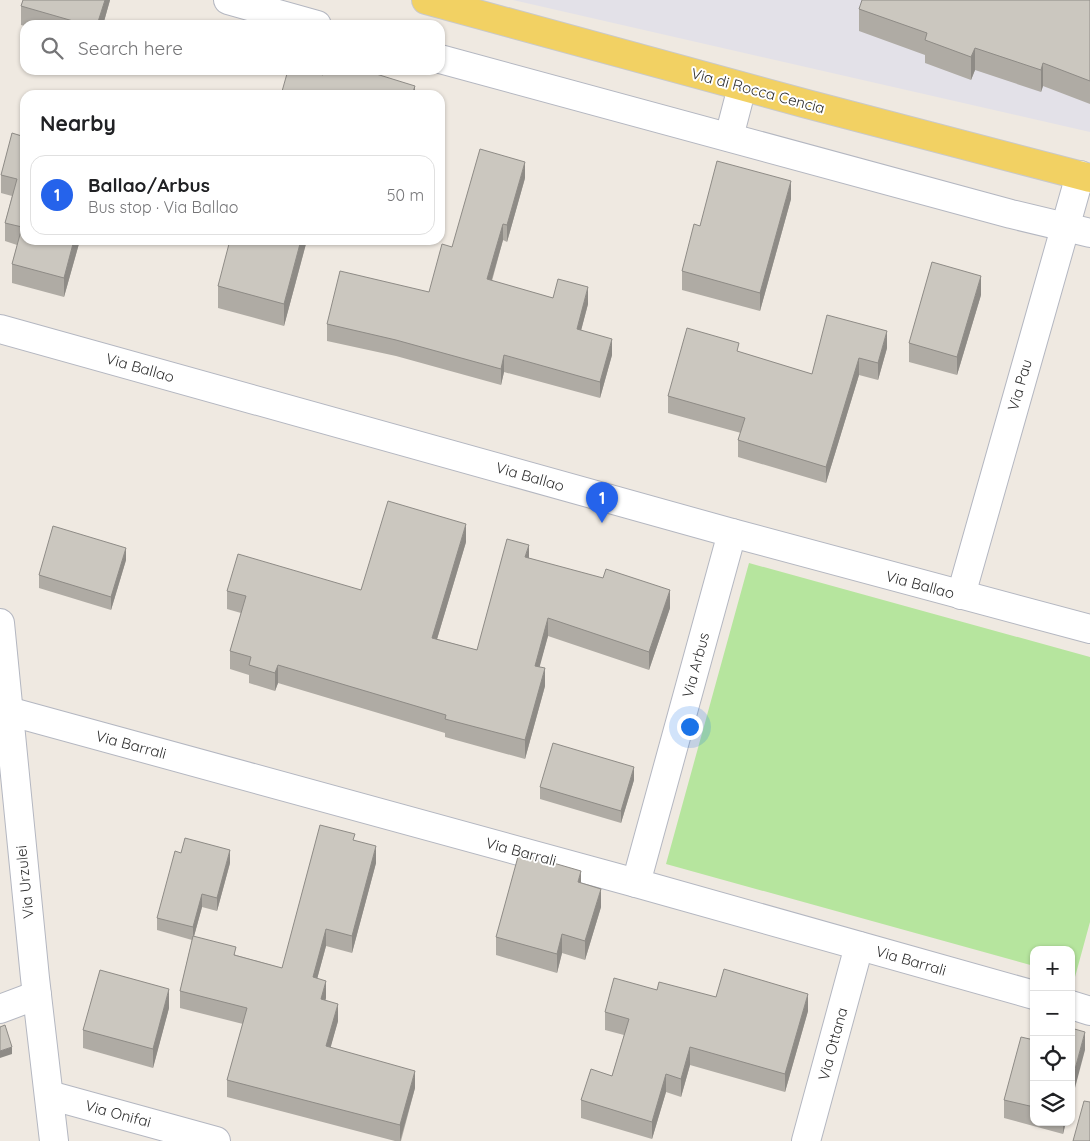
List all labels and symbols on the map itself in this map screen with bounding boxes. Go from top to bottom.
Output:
street label: Via di Rocca Cencia [689,64,827,117]
street label: Via Ballao [104,349,177,386]
street label: Via Pau [1003,357,1036,413]
street label: Via Ballao [494,458,567,495]
pin: 1 [586,482,618,523]
street label: Via Ballao [884,566,957,603]
street label: Via Arbus [678,630,713,699]
your location [677,714,703,740]
street label: Via Barrali [94,726,169,763]
street label: Via Barrali [484,833,559,870]
street label: Via Urzulei [11,844,38,920]
street label: Via Barrali [874,941,949,980]
street label: Via Ottana [814,1005,851,1082]
street label: Via Onifai [83,1096,153,1131]

